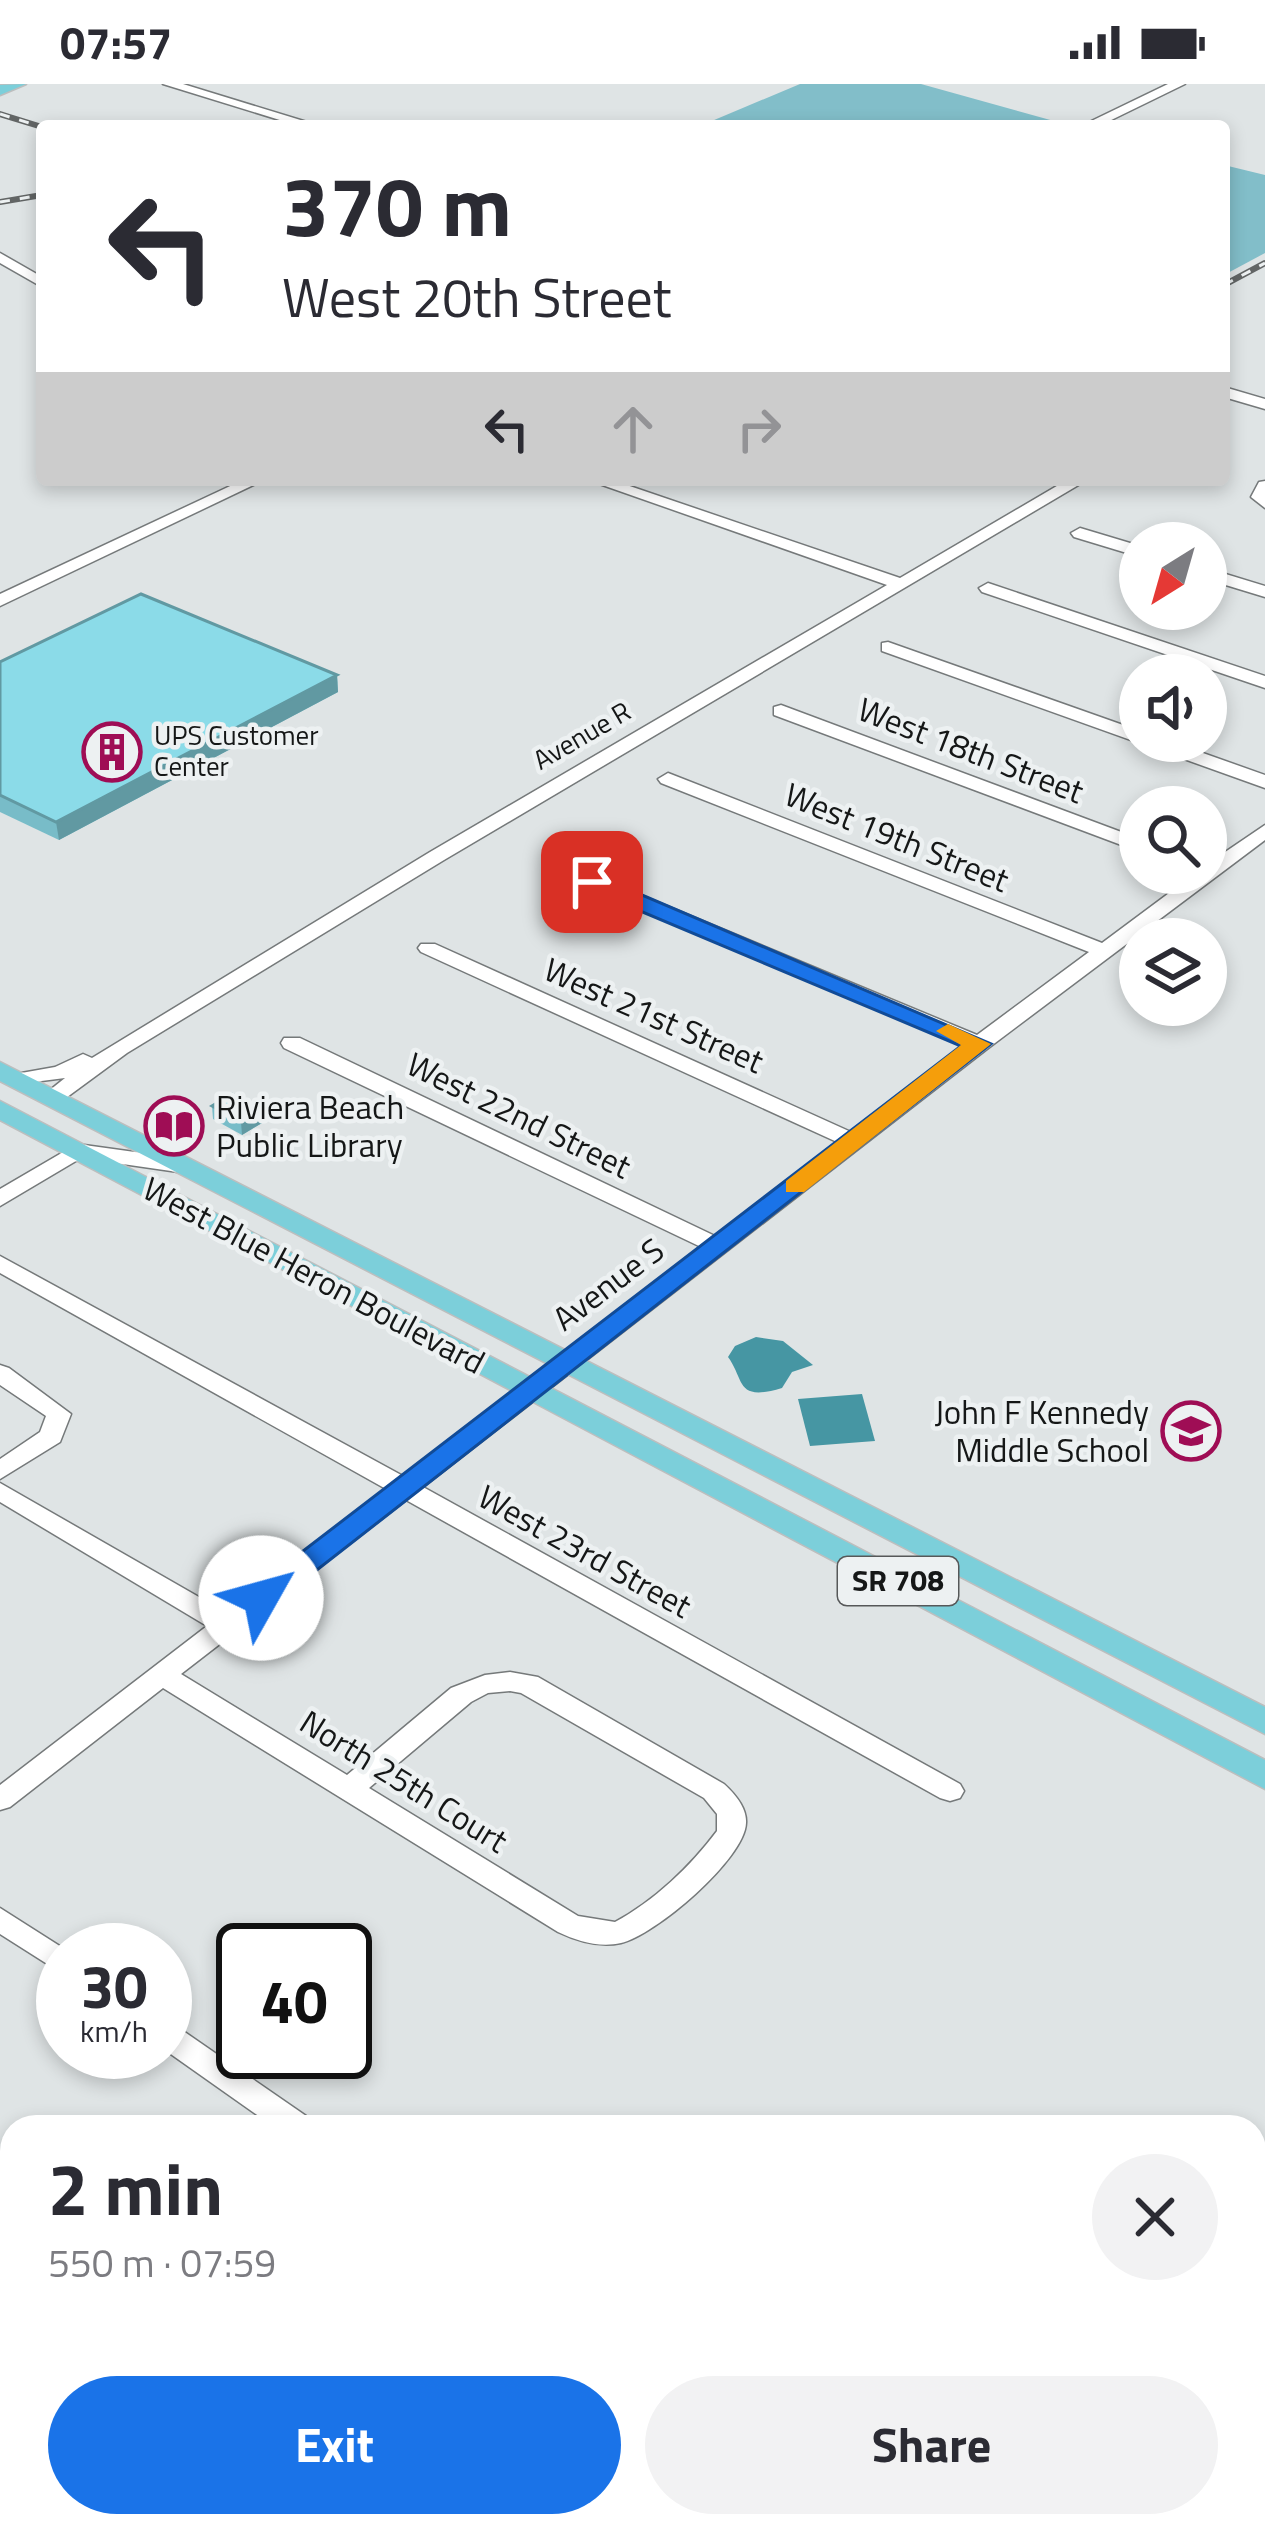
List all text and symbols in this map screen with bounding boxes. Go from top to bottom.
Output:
text: 07:57 [60,8,172,76]
text: 370 m [282,141,512,269]
icon: left [84,168,240,324]
text: West 20th Street [282,256,672,338]
icon: left [474,396,540,462]
icon: ahead [600,396,666,462]
icon: right [726,396,792,462]
north arrow [1119,522,1227,630]
map controls [1119,522,1227,1026]
button: sound [1119,654,1227,762]
street label: West 18th Street [851,684,1091,816]
street label: Avenue R [525,690,638,779]
place label: UPS Customer Center [154,714,319,786]
building icon: UPS Customer Center [81,721,143,783]
street label: West 19th Street [777,769,1017,905]
button: search [1119,786,1227,894]
pin [541,831,643,933]
icon: arrive [559,849,625,915]
button: layers [1119,918,1227,1026]
street label: West 21st Street [536,944,772,1086]
street label: West 22nd Street [398,1039,640,1191]
place label: Riviera Beach Public Library [216,1082,404,1170]
library icon: Riviera Beach Public Library [143,1095,205,1157]
street label: West Blue Heron Boulevard [134,1163,494,1387]
street label: Avenue S [542,1225,674,1343]
place label: John F Kennedy Middle School [934,1387,1149,1475]
school or university icon: John F Kennedy Middle School [1160,1400,1222,1462]
street label: West 23rd Street [469,1472,701,1631]
position arrow [198,1535,324,1661]
road number: SR 708 [838,1557,958,1605]
street label: North 25th Court [290,1697,518,1865]
speed limit sign: 40 [216,1923,372,2079]
text: 30 [80,1940,148,2031]
text: km/h [80,2008,148,2054]
text: 2 min [48,2133,223,2243]
button: close [1092,2154,1218,2280]
text: 550 m · 07:59 [48,2233,276,2292]
button: Exit [48,2376,621,2514]
button: Share [645,2376,1218,2514]

